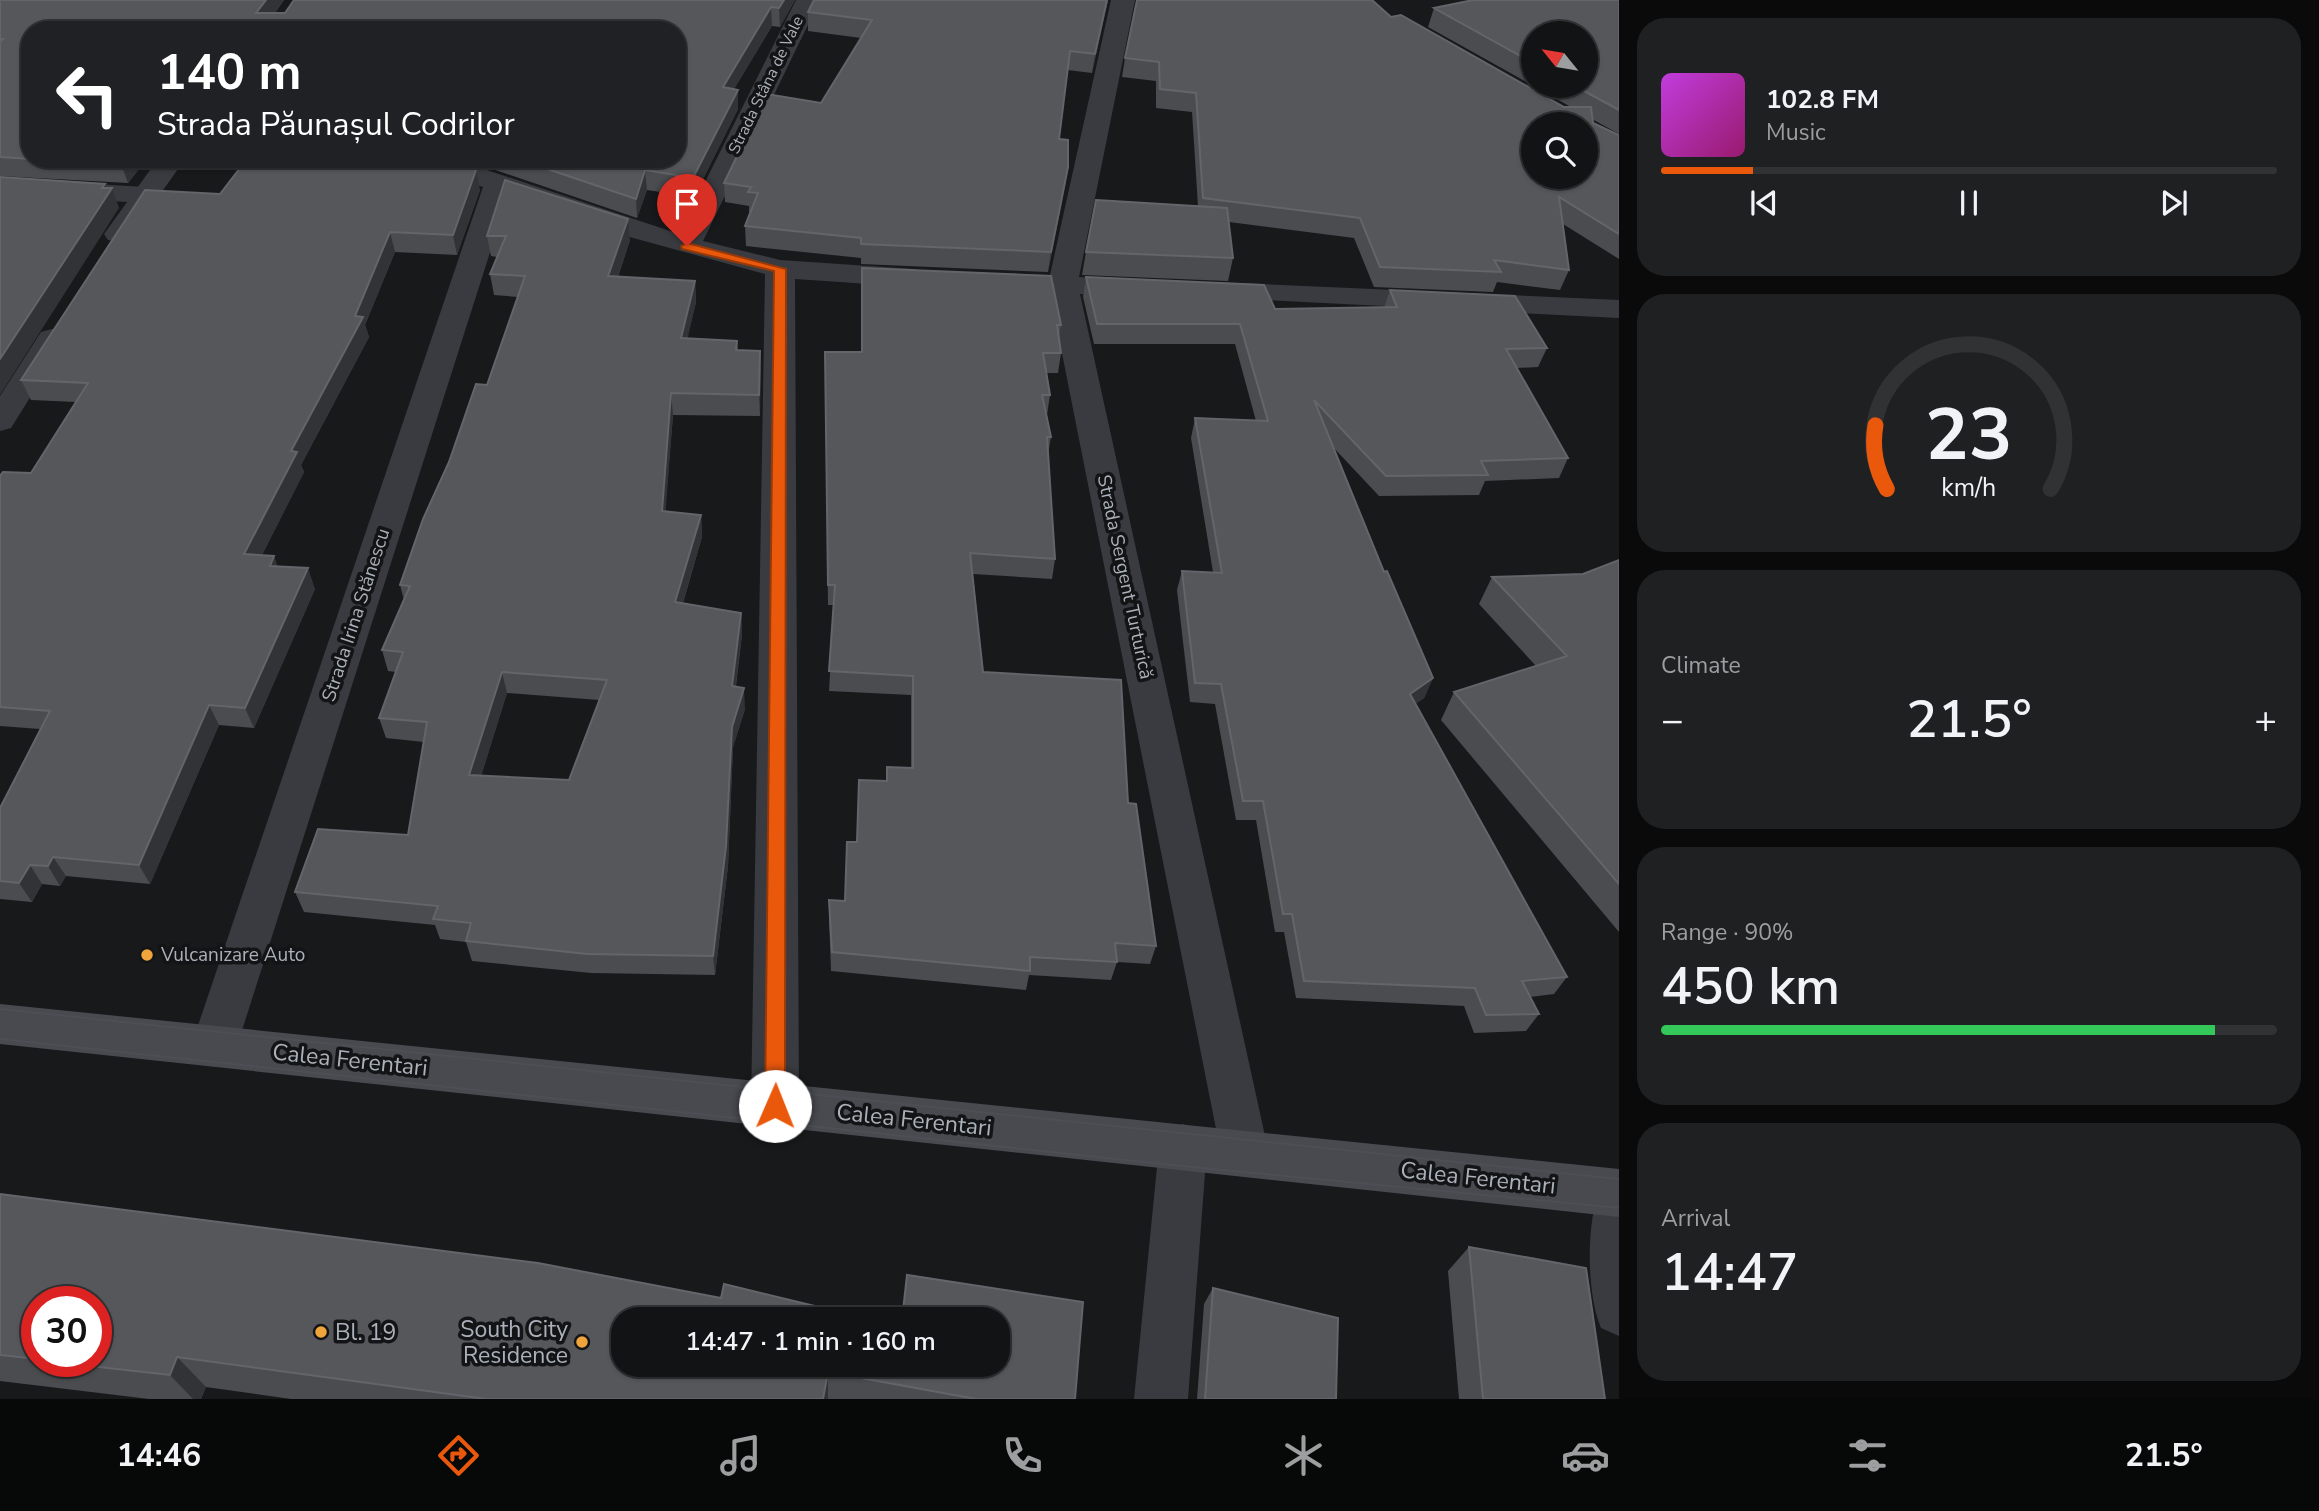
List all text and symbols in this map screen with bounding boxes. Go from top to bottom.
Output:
street label: Strada Stâna de Vale [723,12,809,158]
north arrow [1521,21,1598,98]
map controls [1521,21,1598,189]
text: 140 m [157,39,301,106]
icon: left [42,49,133,140]
text: 102.8 FM [1766,82,1879,117]
text: Strada Păunașul Codrilor [157,103,515,146]
button: search [1521,112,1598,189]
text: Music [1766,117,1826,148]
pin [657,174,717,246]
icon: previous [1745,184,1783,222]
icon: pause [1950,184,1988,222]
icon: next [2155,184,2193,222]
icon: arrive [668,185,706,223]
text: 23 [1925,386,2013,486]
text: km/h [1941,471,1997,505]
street label: Strada Sergent Turturică [1091,472,1159,682]
street label: Strada Irina Stănescu [316,525,396,705]
text: Climate [1661,650,1741,681]
text: 21.5° [1906,684,2032,755]
text: − [1661,695,1684,746]
text: + [2254,695,2277,746]
text: Range · 90% [1661,917,1793,948]
place label: Vulcanizare Auto [160,942,305,968]
marker: Vulcanizare Auto [139,947,155,963]
text: 450 km [1661,951,1840,1022]
street label: Calea Ferentari [271,1036,429,1084]
position arrow [738,1069,812,1143]
street label: Calea Ferentari [835,1096,993,1144]
street label: Calea Ferentari [1399,1154,1557,1202]
text: Arrival [1661,1203,1730,1234]
text: 14:47 [1661,1237,1798,1308]
speed limit sign: 30 [21,1286,112,1377]
place label: South City Residence [460,1314,568,1371]
place label: Bl. 19 [335,1317,396,1348]
marker: Bl. 19 [313,1324,329,1340]
text: 14:47 · 1 min · 160 m [685,1324,936,1359]
marker: South City Residence [574,1334,590,1350]
icon: directions [434,1431,483,1480]
icon: music [716,1431,765,1480]
icon: phone [998,1431,1047,1480]
icon: climate [1279,1431,1328,1480]
icon: car [1561,1431,1610,1480]
icon: filters [1843,1431,1892,1480]
text: 14:46 [116,1434,201,1477]
text: 21.5° [2125,1434,2203,1477]

